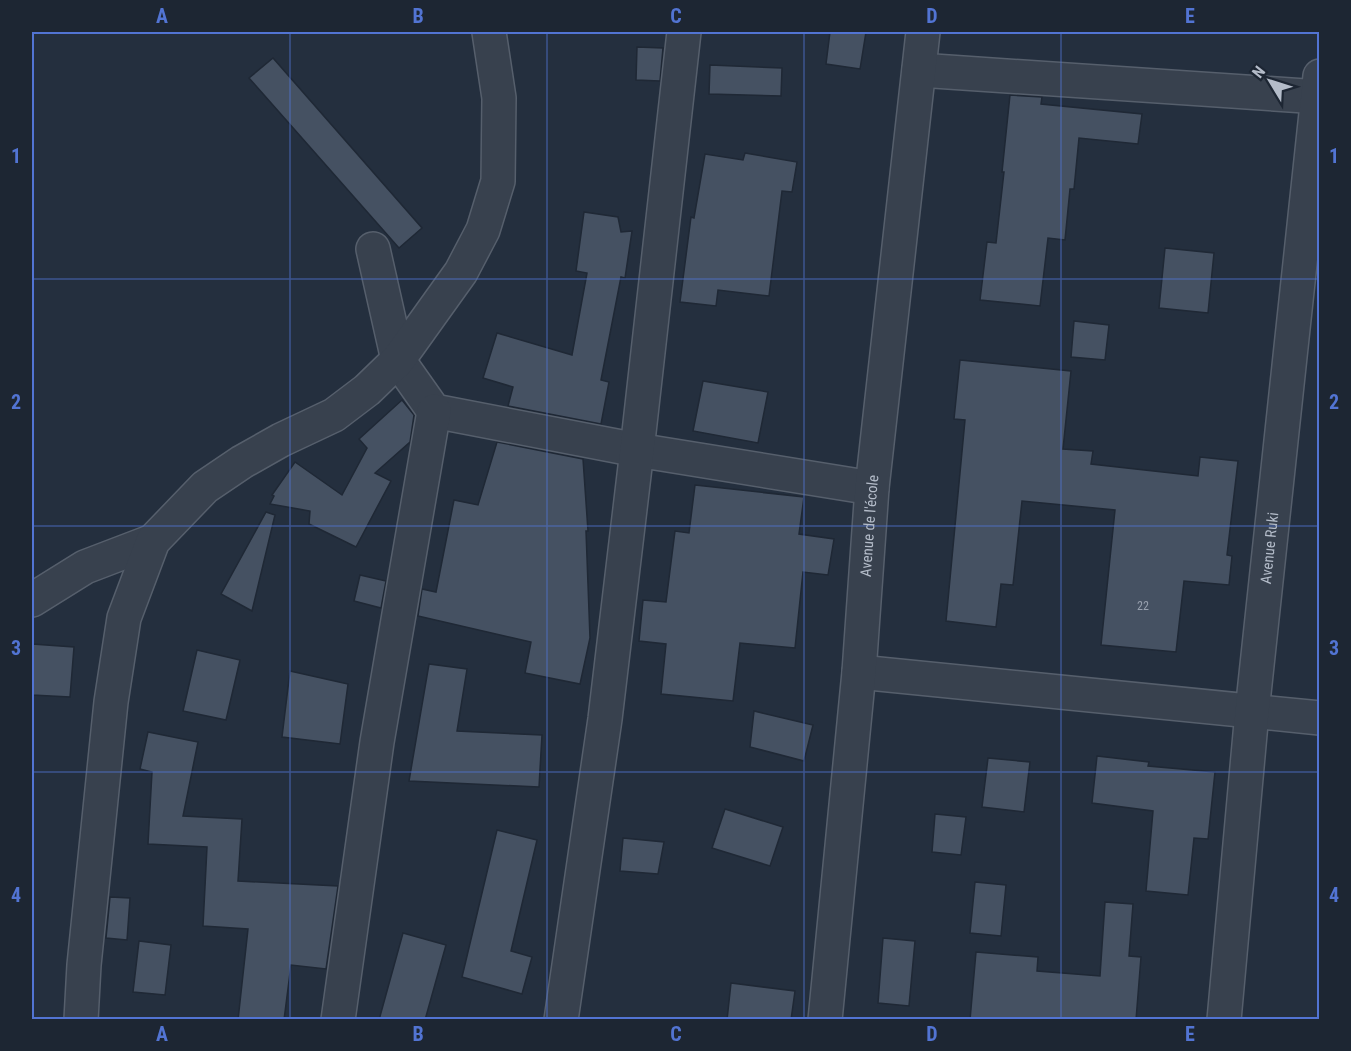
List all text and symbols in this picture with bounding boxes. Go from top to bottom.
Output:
text: A [156,4,168,28]
text: B [412,4,424,28]
text: C [670,4,682,28]
text: D [926,4,938,28]
text: E [1185,4,1195,28]
north arrow [1240,51,1300,111]
text: N [1248,62,1269,82]
text: 1 [11,144,21,168]
text: 1 [1329,144,1339,168]
text: 2 [11,390,21,414]
text: 2 [1329,390,1339,414]
street label: Avenue de l'école [857,474,882,578]
street label: Avenue Ruki [1257,511,1282,585]
house number: 22 [1137,599,1149,613]
text: 3 [11,636,21,660]
text: 3 [1329,636,1339,660]
text: 4 [11,883,21,907]
text: 4 [1329,883,1339,907]
text: A [156,1022,168,1046]
text: B [412,1022,424,1046]
text: C [670,1022,682,1046]
text: D [926,1022,938,1046]
text: E [1185,1022,1195,1046]

